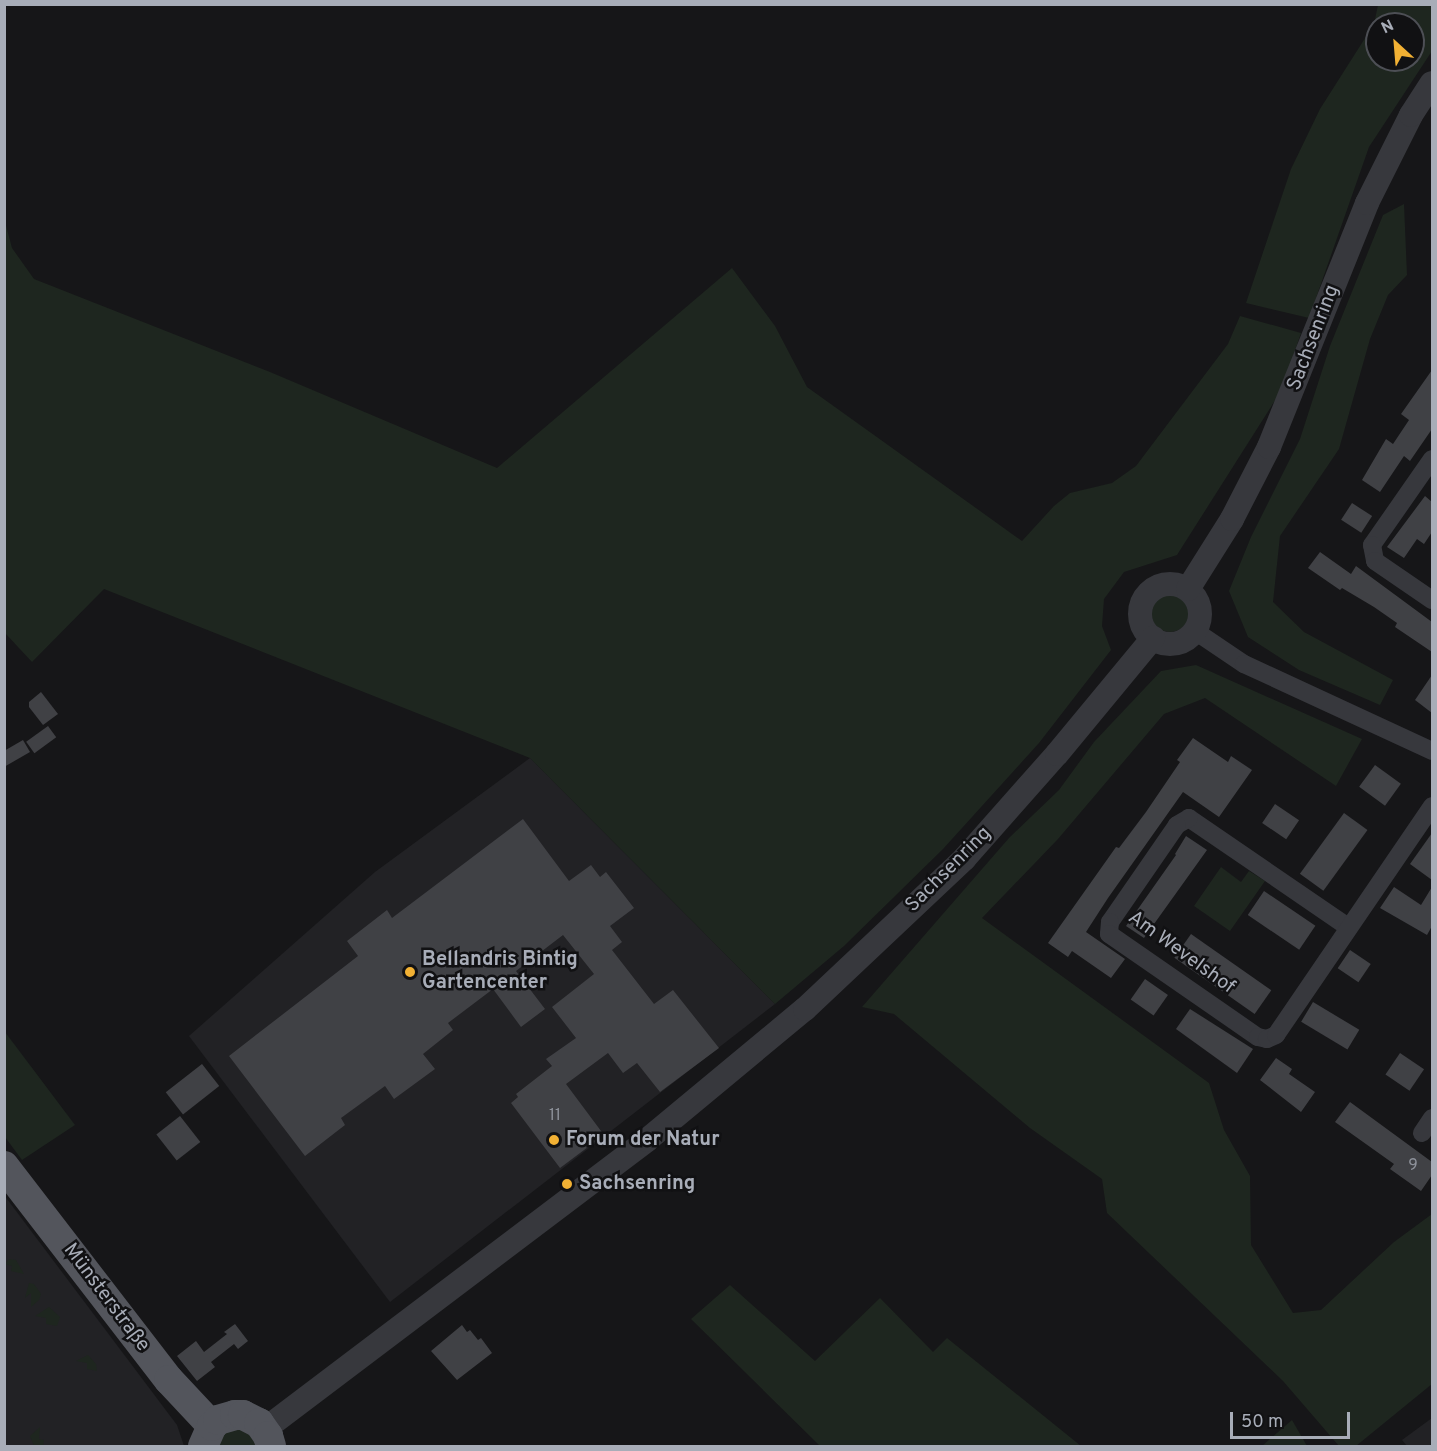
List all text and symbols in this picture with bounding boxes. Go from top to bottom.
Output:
north arrow [1365,12,1425,72]
text: N [1378,16,1398,39]
street label: Sachsenring [1283,282,1345,394]
street label: Sachsenring [901,822,997,918]
street label: Am Wevelshof [1123,906,1239,1000]
place label: Bellandris Bintig Gartencenter [422,948,578,995]
marker: Bellandris Bintig Gartencenter [403,965,417,979]
house number: 11 [549,1106,561,1126]
place label: Forum der Natur [566,1128,719,1152]
marker: Forum der Natur [547,1133,561,1147]
house number: 9 [1408,1156,1418,1176]
place label: Sachsenring [579,1172,695,1196]
marker: Sachsenring [560,1177,574,1191]
street label: Münsterstraße [58,1239,154,1357]
scale bar [1233,1400,1353,1438]
text: 50 m [1241,1411,1283,1434]

